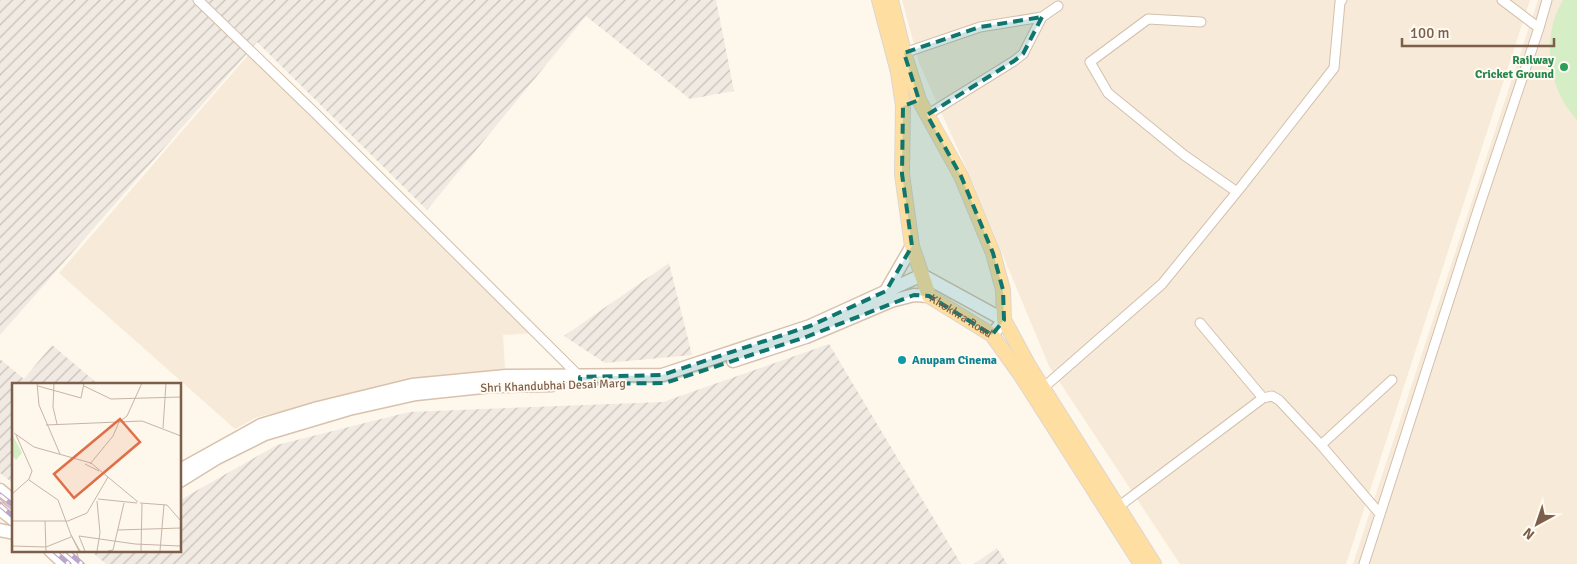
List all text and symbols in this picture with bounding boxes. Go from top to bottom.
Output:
scale bar [1402,15,1554,47]
text: 100 m [1410,24,1450,42]
place label: Railway Cricket Ground [1475,53,1555,82]
marker: Railway Cricket Ground [1558,61,1570,73]
street label: Khokhra Road [927,291,995,341]
place label: Anupam Cinema [912,353,997,368]
marker: Anupam Cinema [896,354,908,366]
street label: Shri Khandubhai Desai Marg [480,376,626,396]
inset map [12,383,181,552]
north arrow [1512,499,1562,549]
text: N [1520,524,1538,543]

